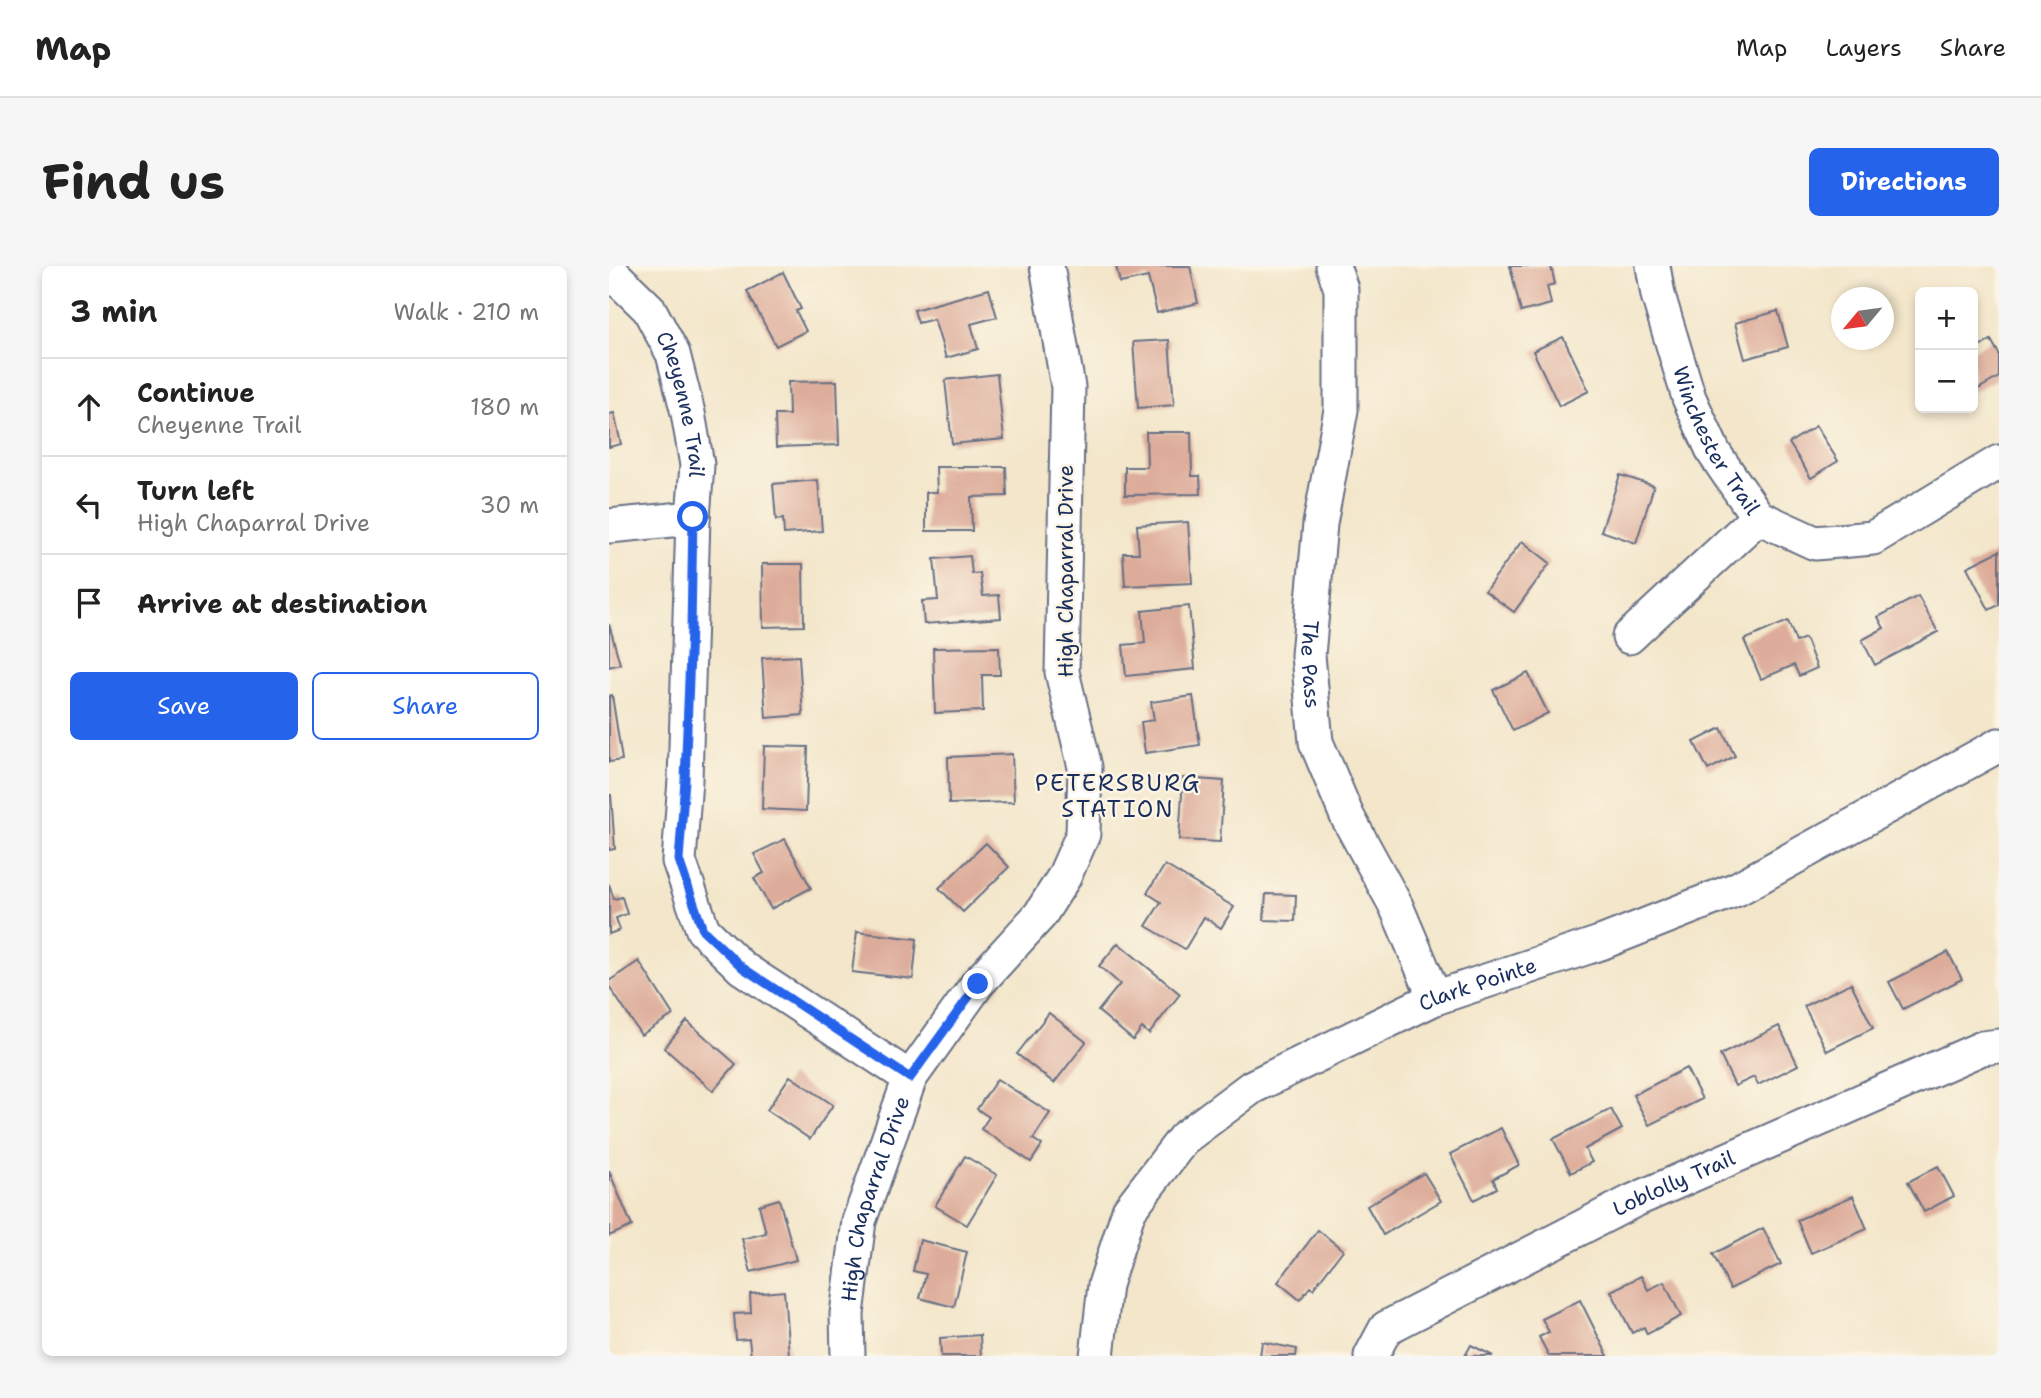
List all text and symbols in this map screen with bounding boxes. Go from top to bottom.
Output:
text: Map [35,26,111,71]
text: Map [1736,32,1787,64]
text: Layers [1825,32,1902,64]
text: Share [1940,32,2006,64]
button: Directions [1809,148,1999,216]
text: Find us [42,149,225,215]
north arrow [1831,287,1894,350]
map controls [1915,287,1978,413]
button: + [1915,287,1978,350]
text: 3 min [70,291,157,332]
text: Walk · 210 m [394,297,539,327]
street label: Cheyenne Trail [649,326,711,479]
button: − [1915,350,1978,413]
street label: Winchester Trail [1666,363,1767,521]
text: Continue [137,375,255,410]
icon: ahead [70,388,108,426]
text: 180 m [470,392,539,422]
text: Cheyenne Trail [137,410,301,440]
street label: High Chaparral Drive [1052,465,1080,677]
text: Turn left [137,473,254,508]
icon: left [70,486,108,524]
text: 30 m [480,490,539,520]
route start [677,501,708,532]
text: High Chaparral Drive [137,508,370,538]
icon: arrive [70,584,108,622]
text: Arrive at destination [137,586,427,621]
street label: The Pass [1294,619,1327,710]
button: Save [70,672,298,740]
button: Share [312,672,539,740]
district label: PETERSBURG STATION [1035,768,1201,824]
street label: Clark Pointe [1414,951,1540,1018]
route end [962,968,993,999]
street label: High Chaparral Drive [835,1092,916,1303]
street label: Loblolly Trail [1608,1144,1740,1223]

